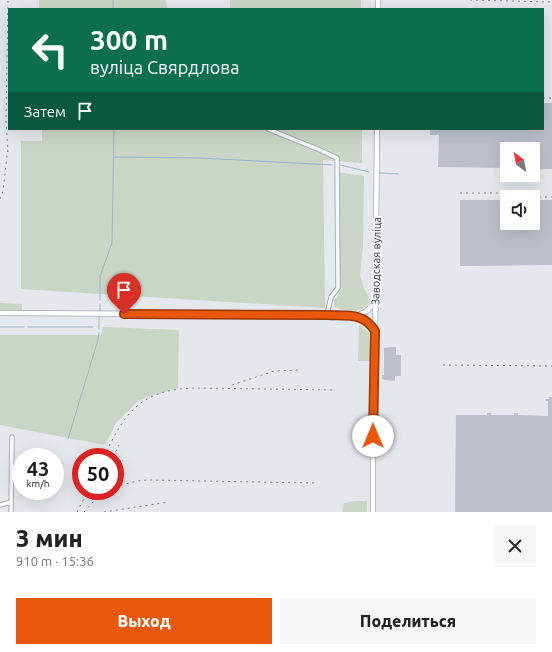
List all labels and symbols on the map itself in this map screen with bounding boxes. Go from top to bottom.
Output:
north arrow [500,142,540,182]
street label: Заводская вуліца [369,217,383,305]
pin [107,273,141,314]
position arrow [352,415,394,457]
speed limit sign: 50 [72,448,124,500]

